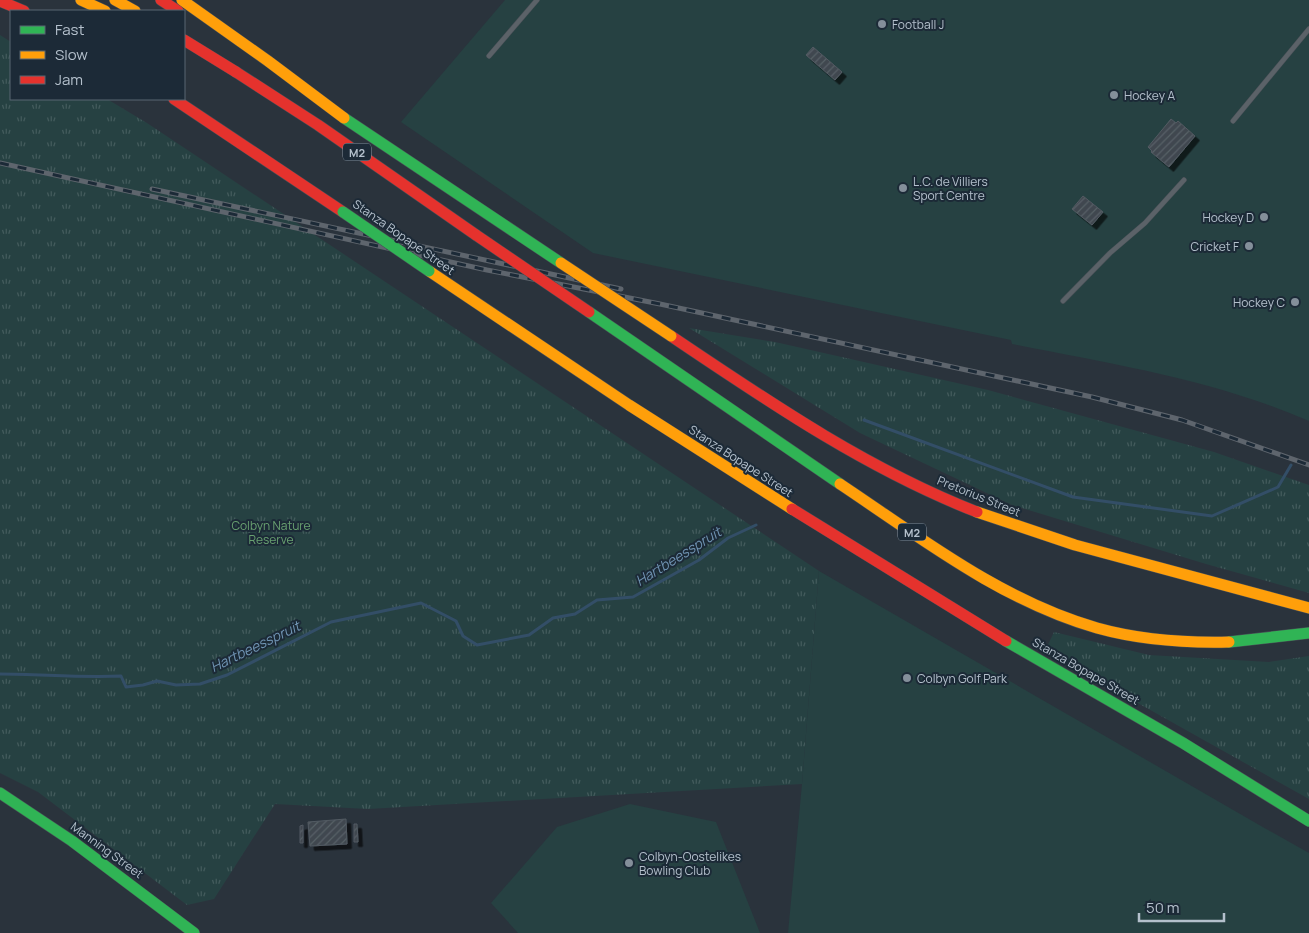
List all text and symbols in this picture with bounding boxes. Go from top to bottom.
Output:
legend [10,10,185,100]
place label: Football J [892,16,944,33]
marker: Football J [876,18,888,30]
text: Fast [55,19,84,40]
text: Slow [55,44,88,65]
text: Jam [55,69,83,90]
place label: Hockey A [1124,87,1175,104]
marker: Hockey A [1108,89,1120,101]
road number: M2 [343,144,371,160]
place label: L.C. de Villiers Sport Centre [913,173,988,204]
marker: L.C. de Villiers Sport Centre [897,182,909,194]
street label: Stanza Bopape Street [350,195,459,279]
place label: Hockey D [1203,209,1254,226]
marker: Hockey D [1258,211,1270,223]
place label: Cricket F [1191,238,1239,255]
marker: Cricket F [1243,240,1255,252]
place label: Hockey C [1233,294,1285,311]
marker: Hockey C [1289,296,1301,308]
street label: Stanza Bopape Street [686,421,797,501]
street label: Pretorius Street [935,472,1023,520]
park label: Colbyn Nature Reserve [231,517,311,548]
water label: Hartbeesspruit [631,521,726,590]
road number: M2 [898,524,926,540]
water label: Hartbeesspruit [207,615,304,676]
street label: Stanza Bopape Street [1029,633,1143,709]
place label: Colbyn Golf Park [917,670,1008,687]
marker: Colbyn Golf Park [901,672,913,684]
street label: Manning Street [67,818,147,882]
place label: Colbyn-Oostelikes Bowling Club [639,848,741,879]
marker: Colbyn-Oostelikes Bowling Club [623,857,635,869]
scale bar [1139,890,1224,922]
text: 50 m [1146,897,1180,918]

